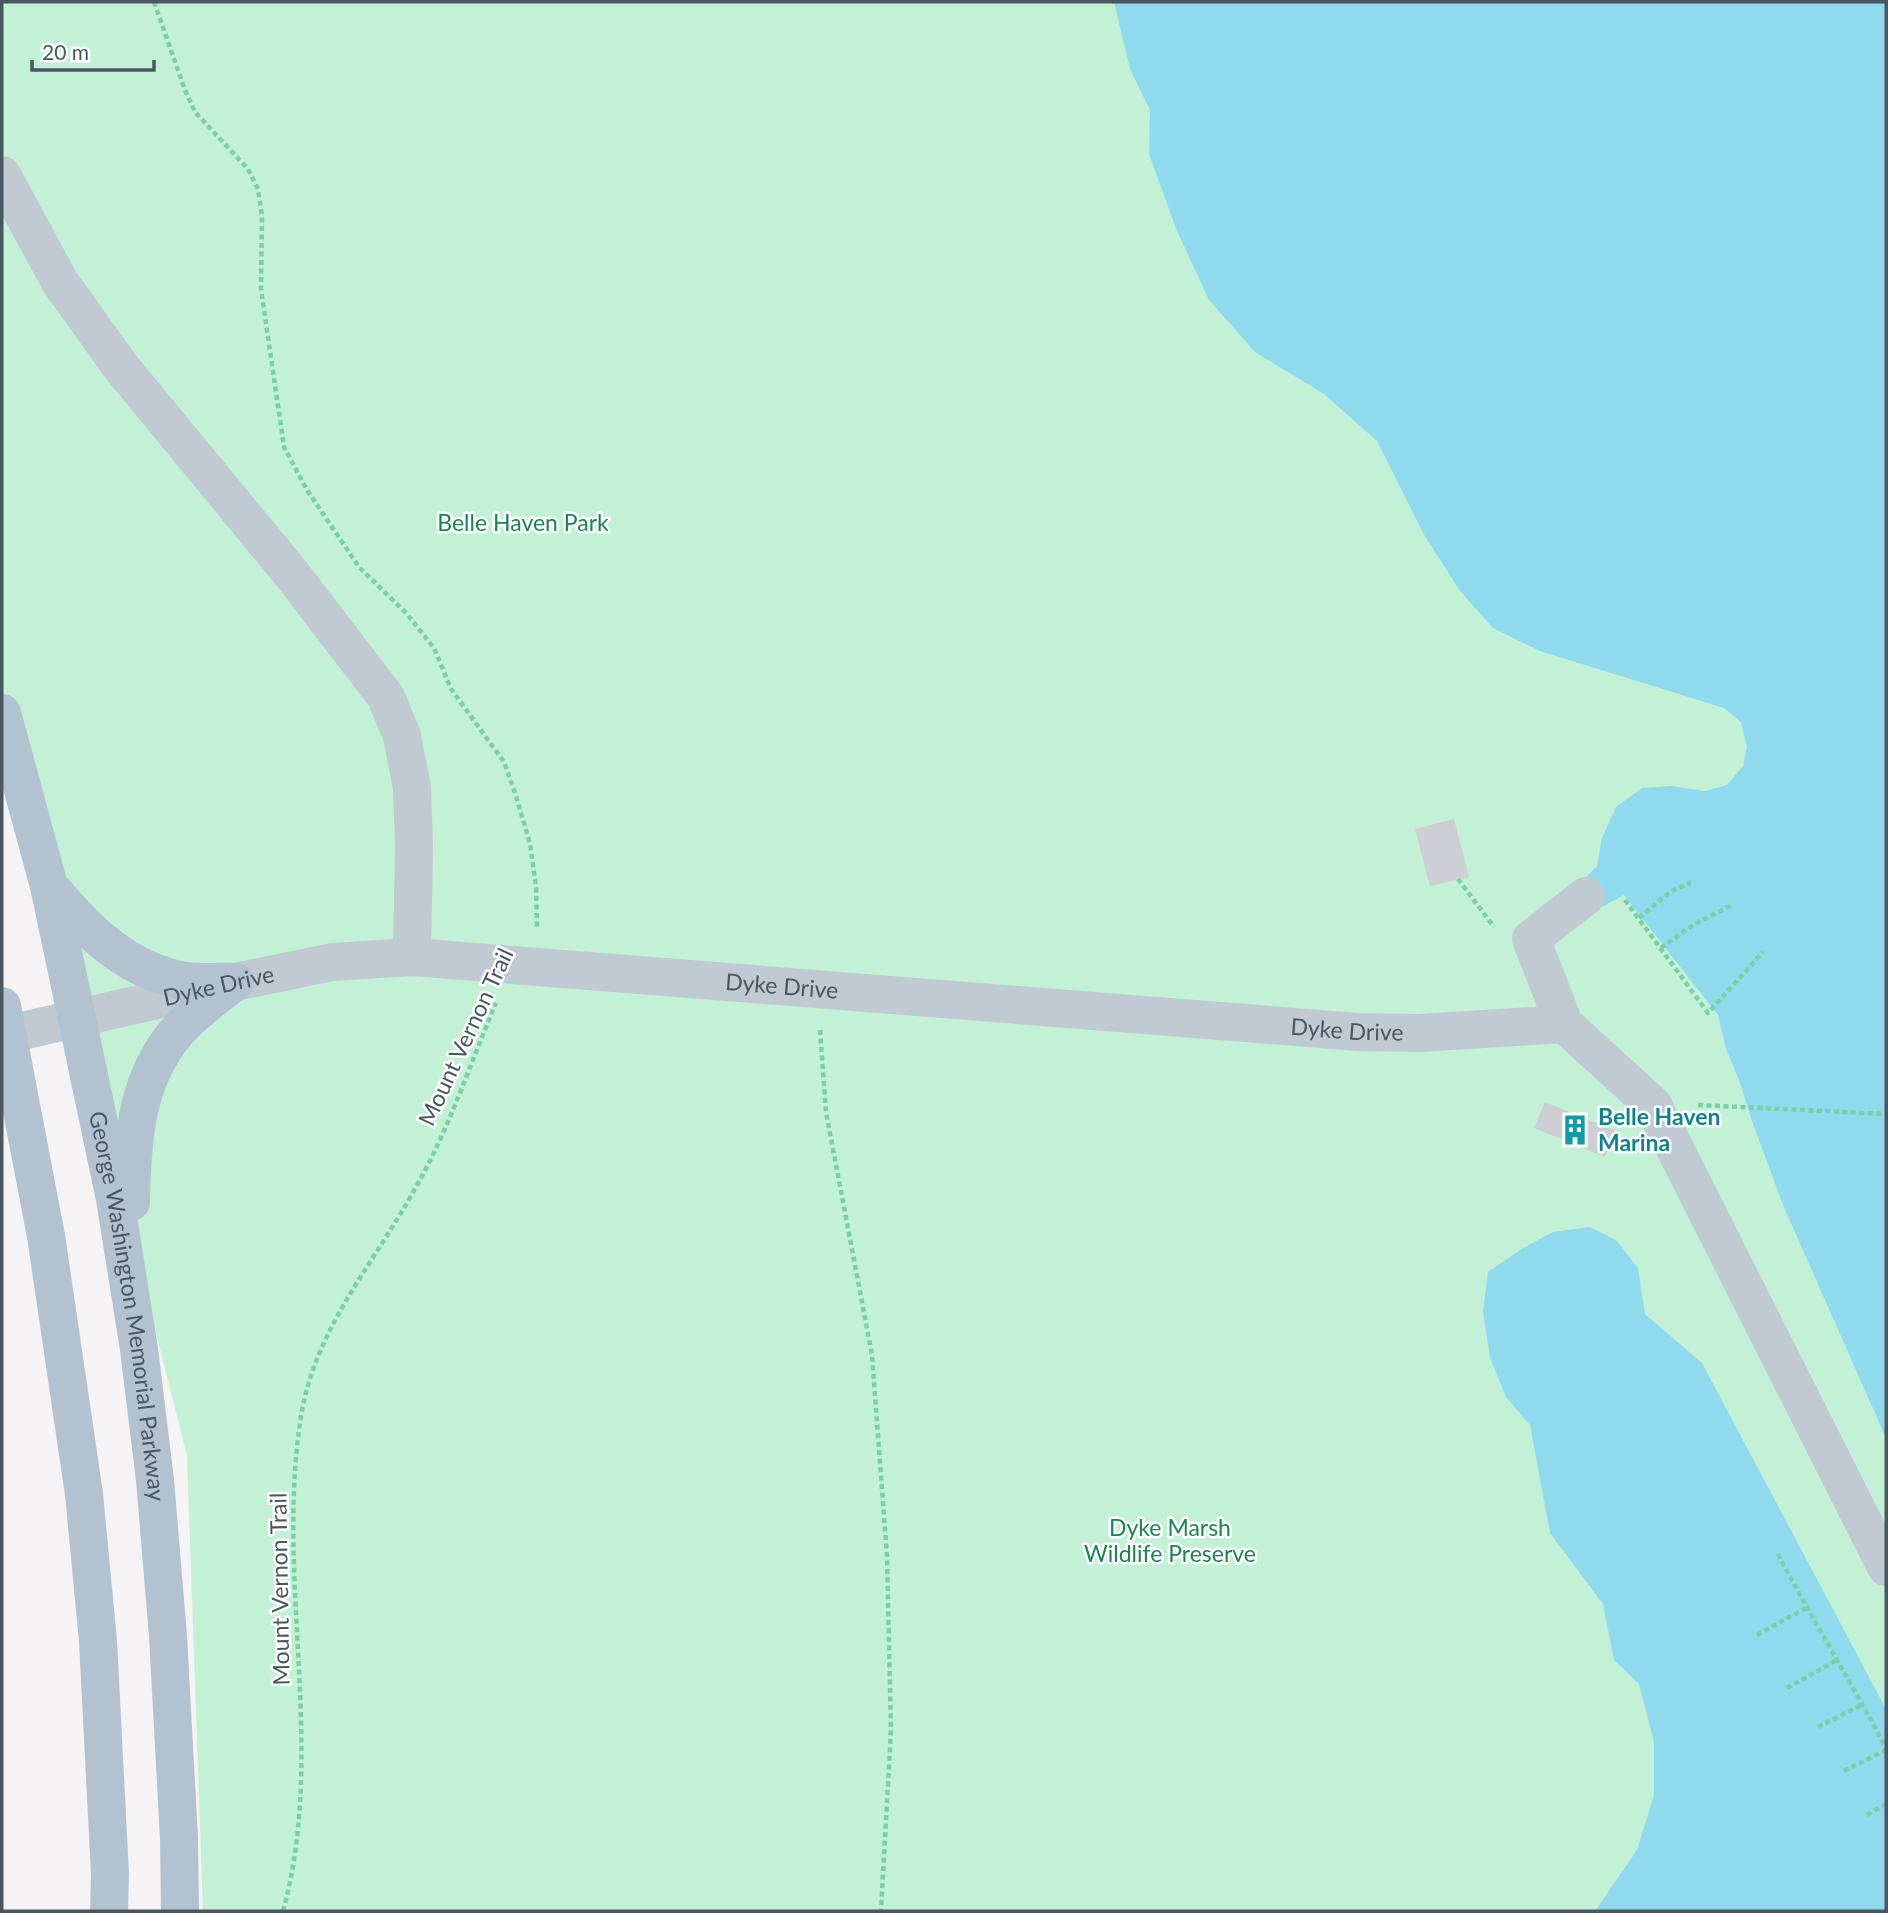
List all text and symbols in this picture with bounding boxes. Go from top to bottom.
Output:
scale bar [32,28,154,72]
text: 20 m [42,39,89,64]
park label: Belle Haven Park [437,508,609,536]
street label: Mount Vernon Trail [412,943,519,1130]
street label: Dyke Drive [160,959,277,1011]
street label: Dyke Drive [724,967,839,1004]
street label: Dyke Drive [1289,1012,1404,1046]
place label: Belle Haven Marina [1598,1102,1720,1156]
street label: George Washington Memorial Parkway [84,1109,172,1502]
building icon: Belle Haven Marina [1558,1113,1592,1147]
street label: Mount Vernon Trail [263,1492,295,1686]
park label: Dyke Marsh Wildlife Preserve [1084,1513,1256,1567]

